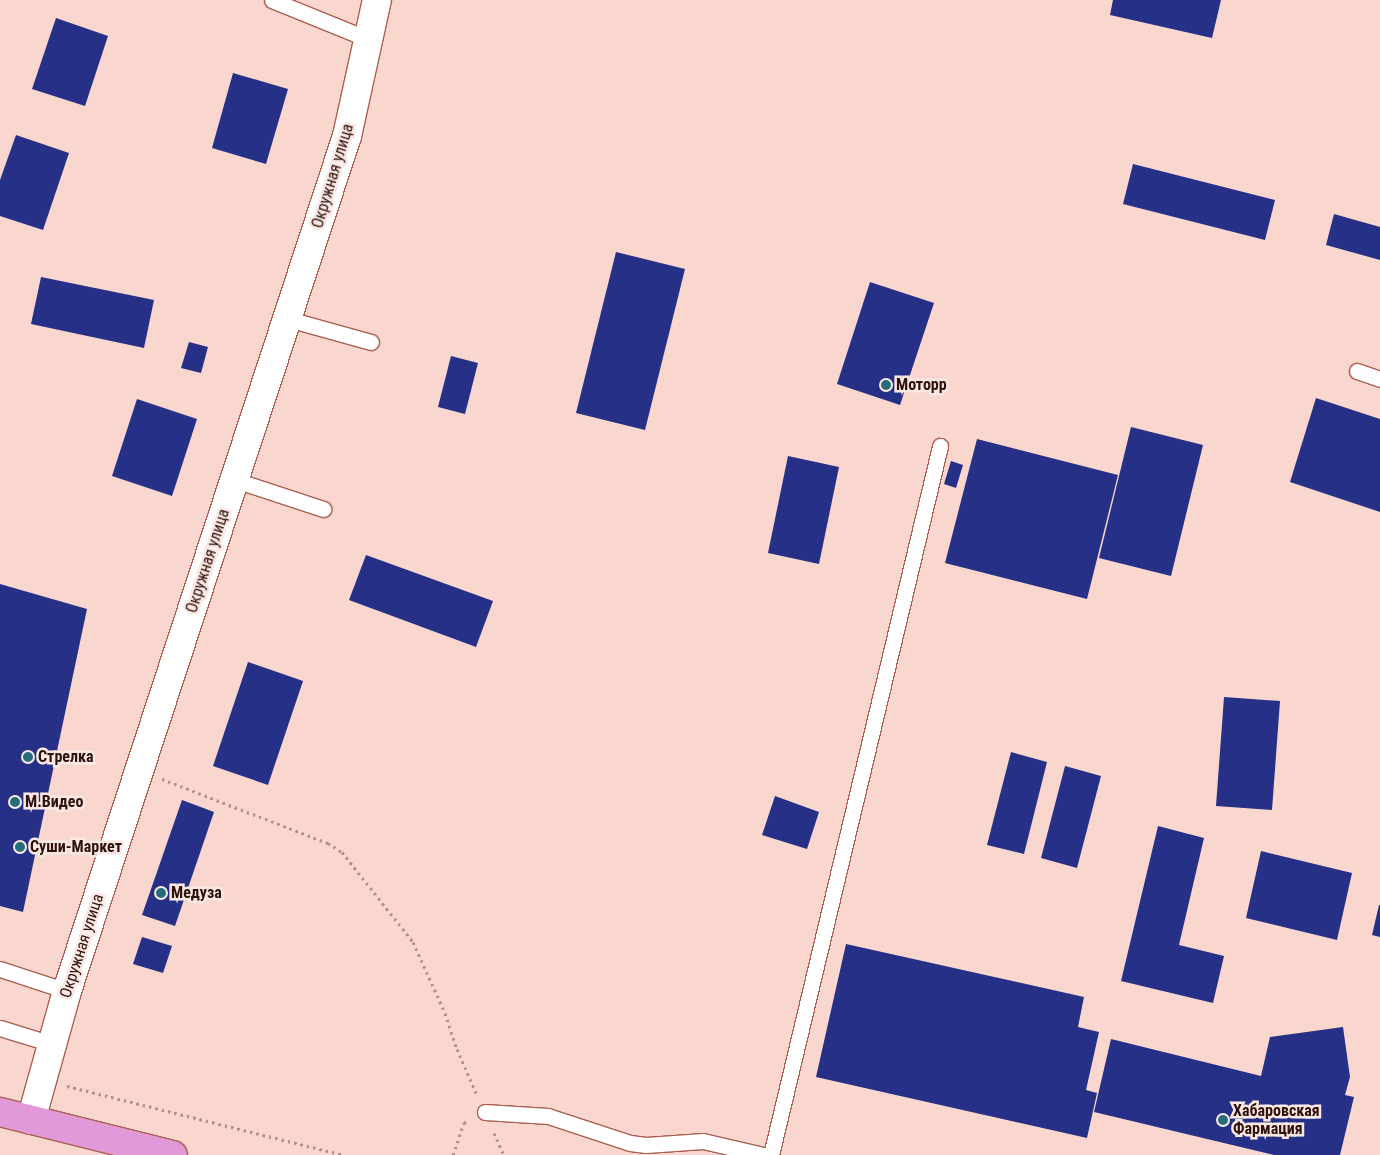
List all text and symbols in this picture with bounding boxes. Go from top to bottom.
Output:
street label: Окружная улица [308,121,358,231]
place label: Моторр [896,375,947,395]
marker: Моторр [880,379,892,391]
street label: Окружная улица [182,507,234,615]
place label: Стрелка [38,747,94,767]
marker: Стрелка [22,751,34,763]
place label: М.Видео [25,792,83,812]
marker: М.Видео [9,796,21,808]
place label: Суши-Маркет [30,837,122,857]
marker: Суши-Маркет [14,841,26,853]
place label: Медуза [171,883,222,903]
marker: Медуза [155,887,167,899]
street label: Окружная улица [56,892,108,1000]
place label: Хабаровская Фармация [1233,1101,1320,1139]
marker: Хабаровская Фармация [1217,1114,1229,1126]

